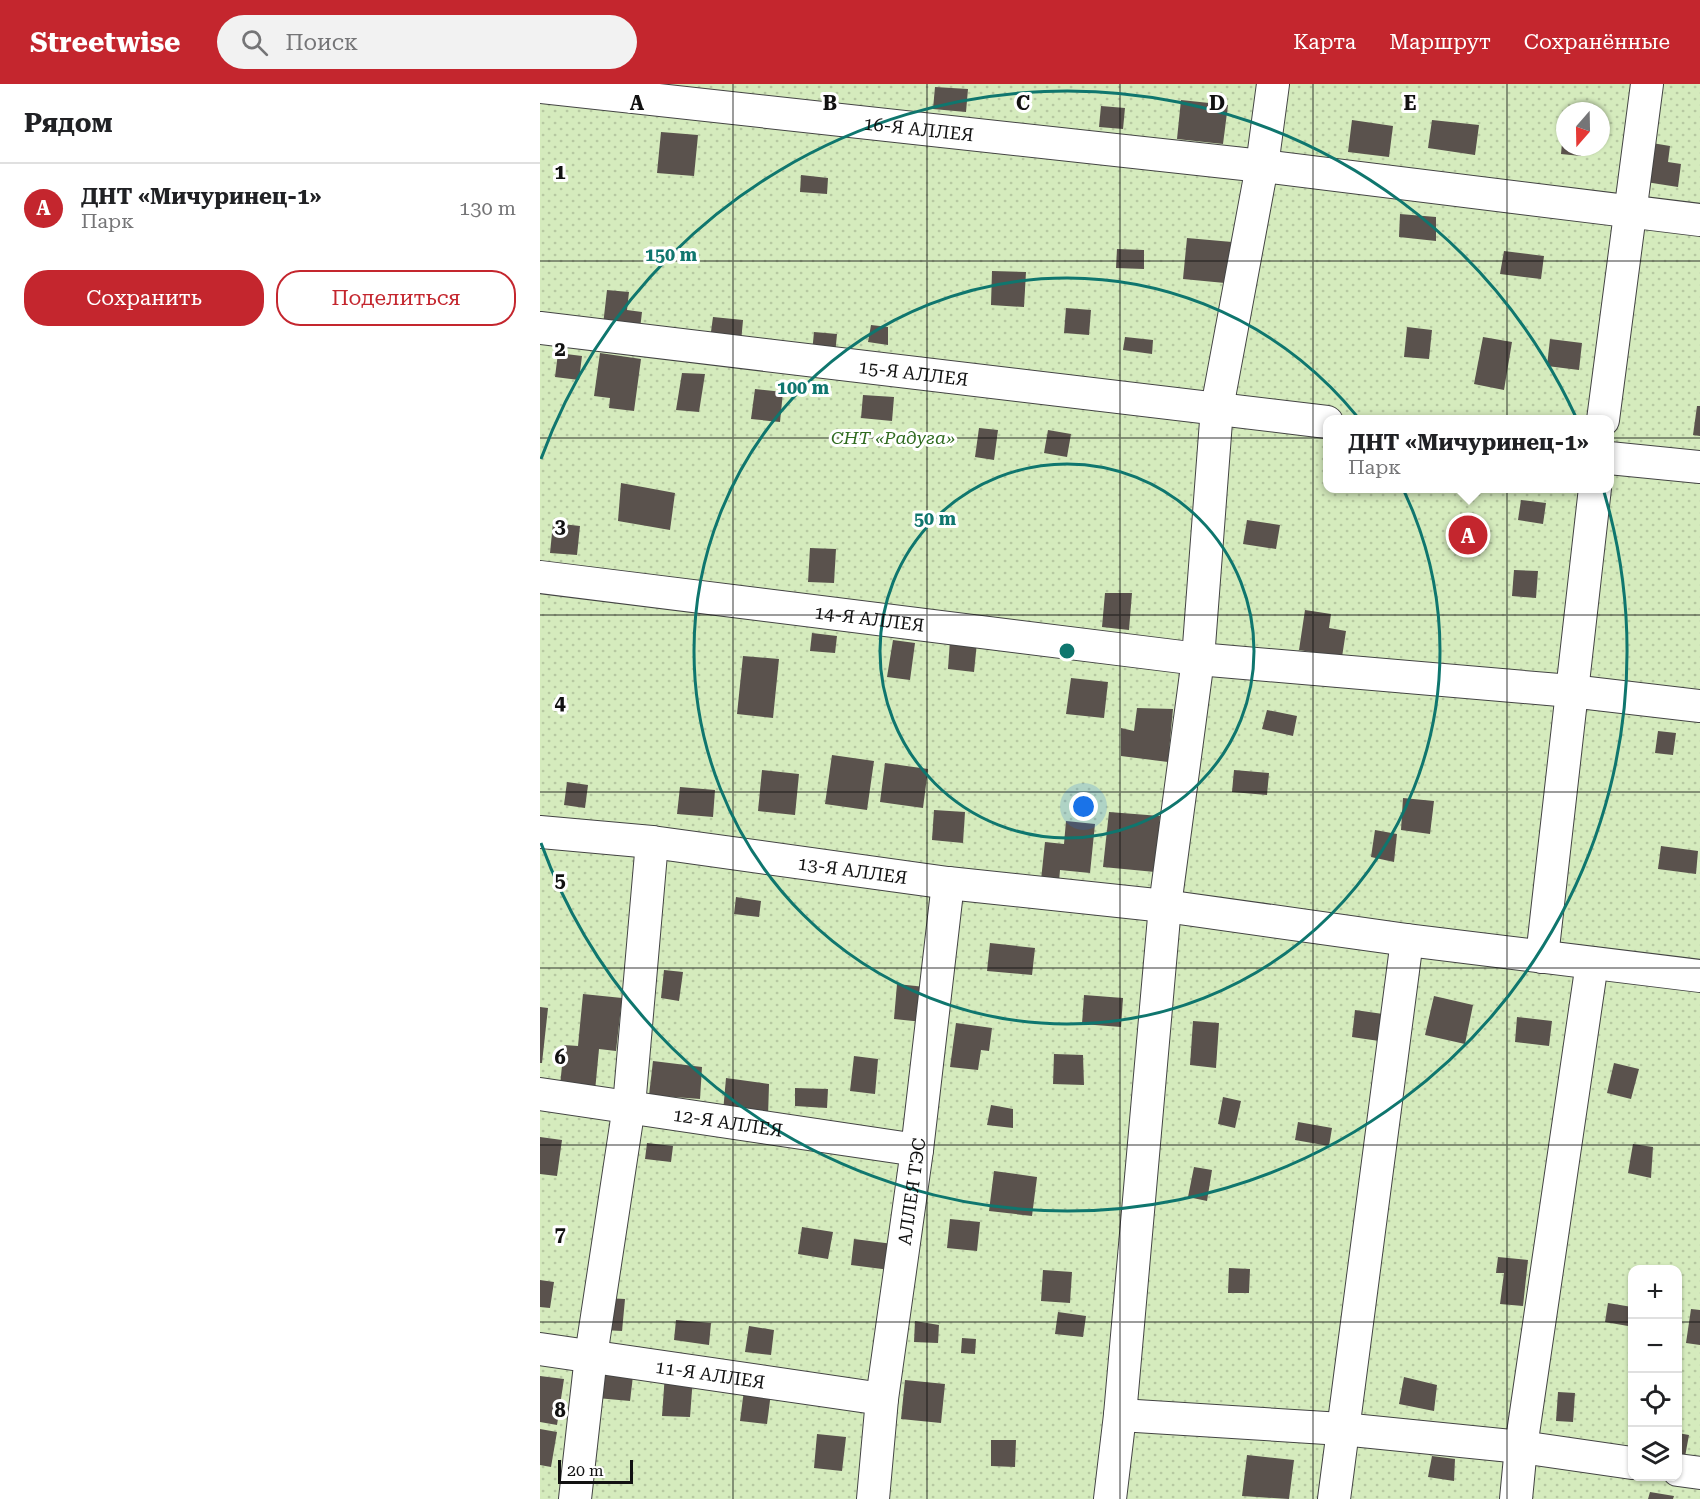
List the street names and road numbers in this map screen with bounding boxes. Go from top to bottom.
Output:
street label: 16-Я АЛЛЕЯ [863,112,975,145]
street label: 15-Я АЛЛЕЯ [857,356,969,390]
street label: 14-Я АЛЛЕЯ [813,601,926,635]
street label: 13-Я АЛЛЕЯ [796,852,909,888]
street label: 12-Я АЛЛЕЯ [672,1103,784,1140]
street label: АЛЛЕЯ ТЭС [893,1136,929,1247]
street label: 11-Я АЛЛЕЯ [654,1355,766,1392]

